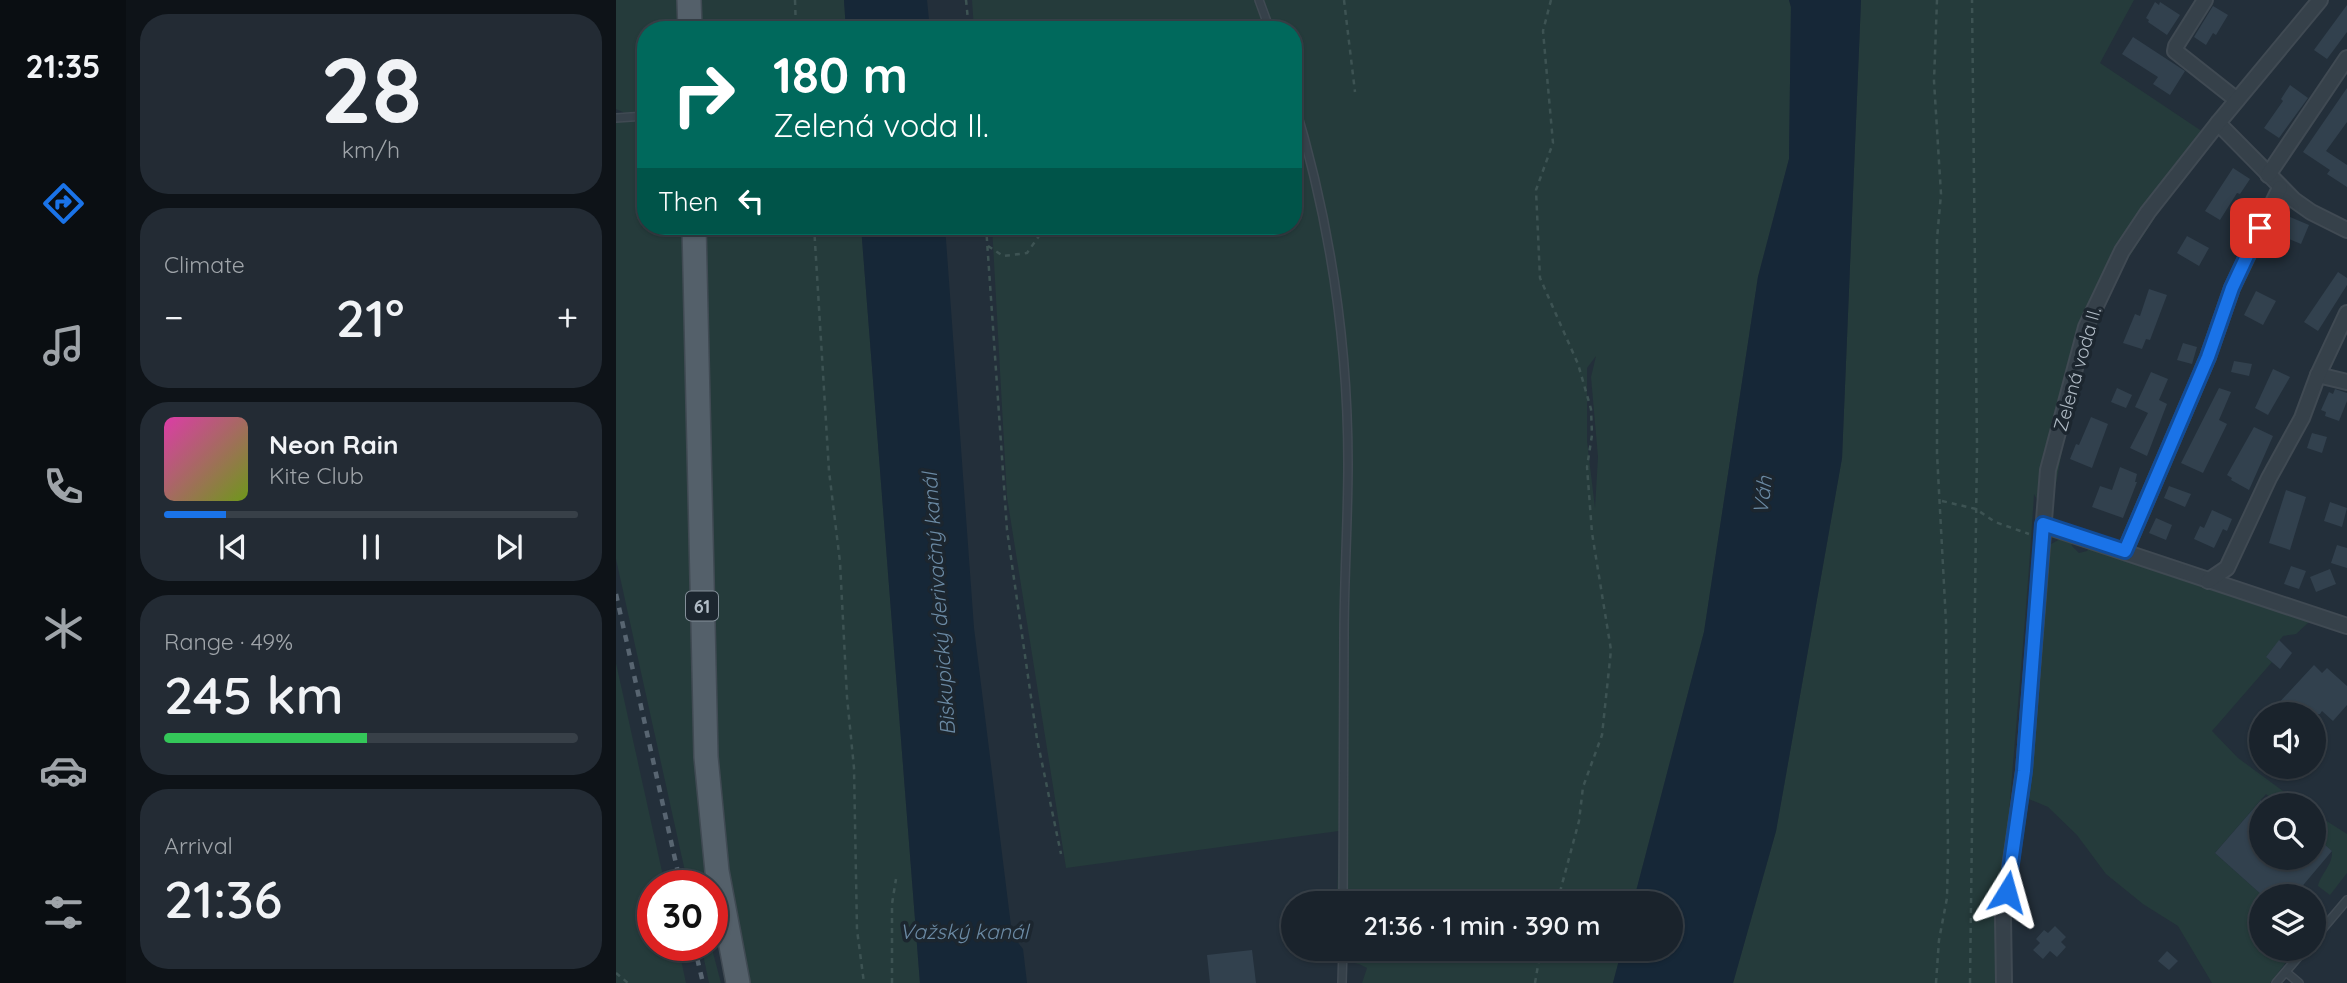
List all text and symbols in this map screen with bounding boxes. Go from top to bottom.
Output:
text: 28 [320,32,422,146]
text: 180 m [773,44,908,105]
text: 21:35 [25,46,101,86]
icon: right [658,49,749,140]
text: Zelená voda II. [773,105,989,145]
text: km/h [342,135,400,164]
icon: directions [39,179,88,228]
icon: left [732,182,770,220]
text: Then [658,185,718,218]
pin [2230,198,2290,258]
icon: arrive [2241,209,2279,247]
text: Climate [164,250,245,279]
text: 21° [336,285,404,350]
text: − [164,293,184,341]
text: + [557,293,578,341]
street label: Zelená voda II. [2048,304,2106,434]
icon: music [39,321,88,370]
text: Neon Rain [269,428,398,461]
text: Kite Club [269,461,364,490]
icon: phone [39,462,88,511]
water label: Biskupický derivačný kanál [916,470,960,736]
water label: Váh [1747,473,1777,516]
icon: previous [214,528,252,566]
icon: pause [352,528,390,566]
icon: next [490,528,528,566]
road number: 61 [686,592,718,620]
icon: climate [39,604,88,653]
text: Range · 49% [164,627,293,656]
text: 245 km [164,662,343,727]
map controls [2249,702,2326,961]
button: sound [2249,702,2326,779]
icon: car [39,746,88,795]
button: search [2249,793,2326,870]
text: Arrival [164,831,233,860]
position arrow [1970,855,2044,929]
text: 21:36 [164,866,282,931]
speed limit sign: 30 [637,870,728,961]
button: layers [2249,884,2326,961]
icon: filters [39,888,88,937]
text: 21:36 · 1 min · 390 m [1364,909,1600,942]
water label: Važský kanál [900,918,1031,944]

